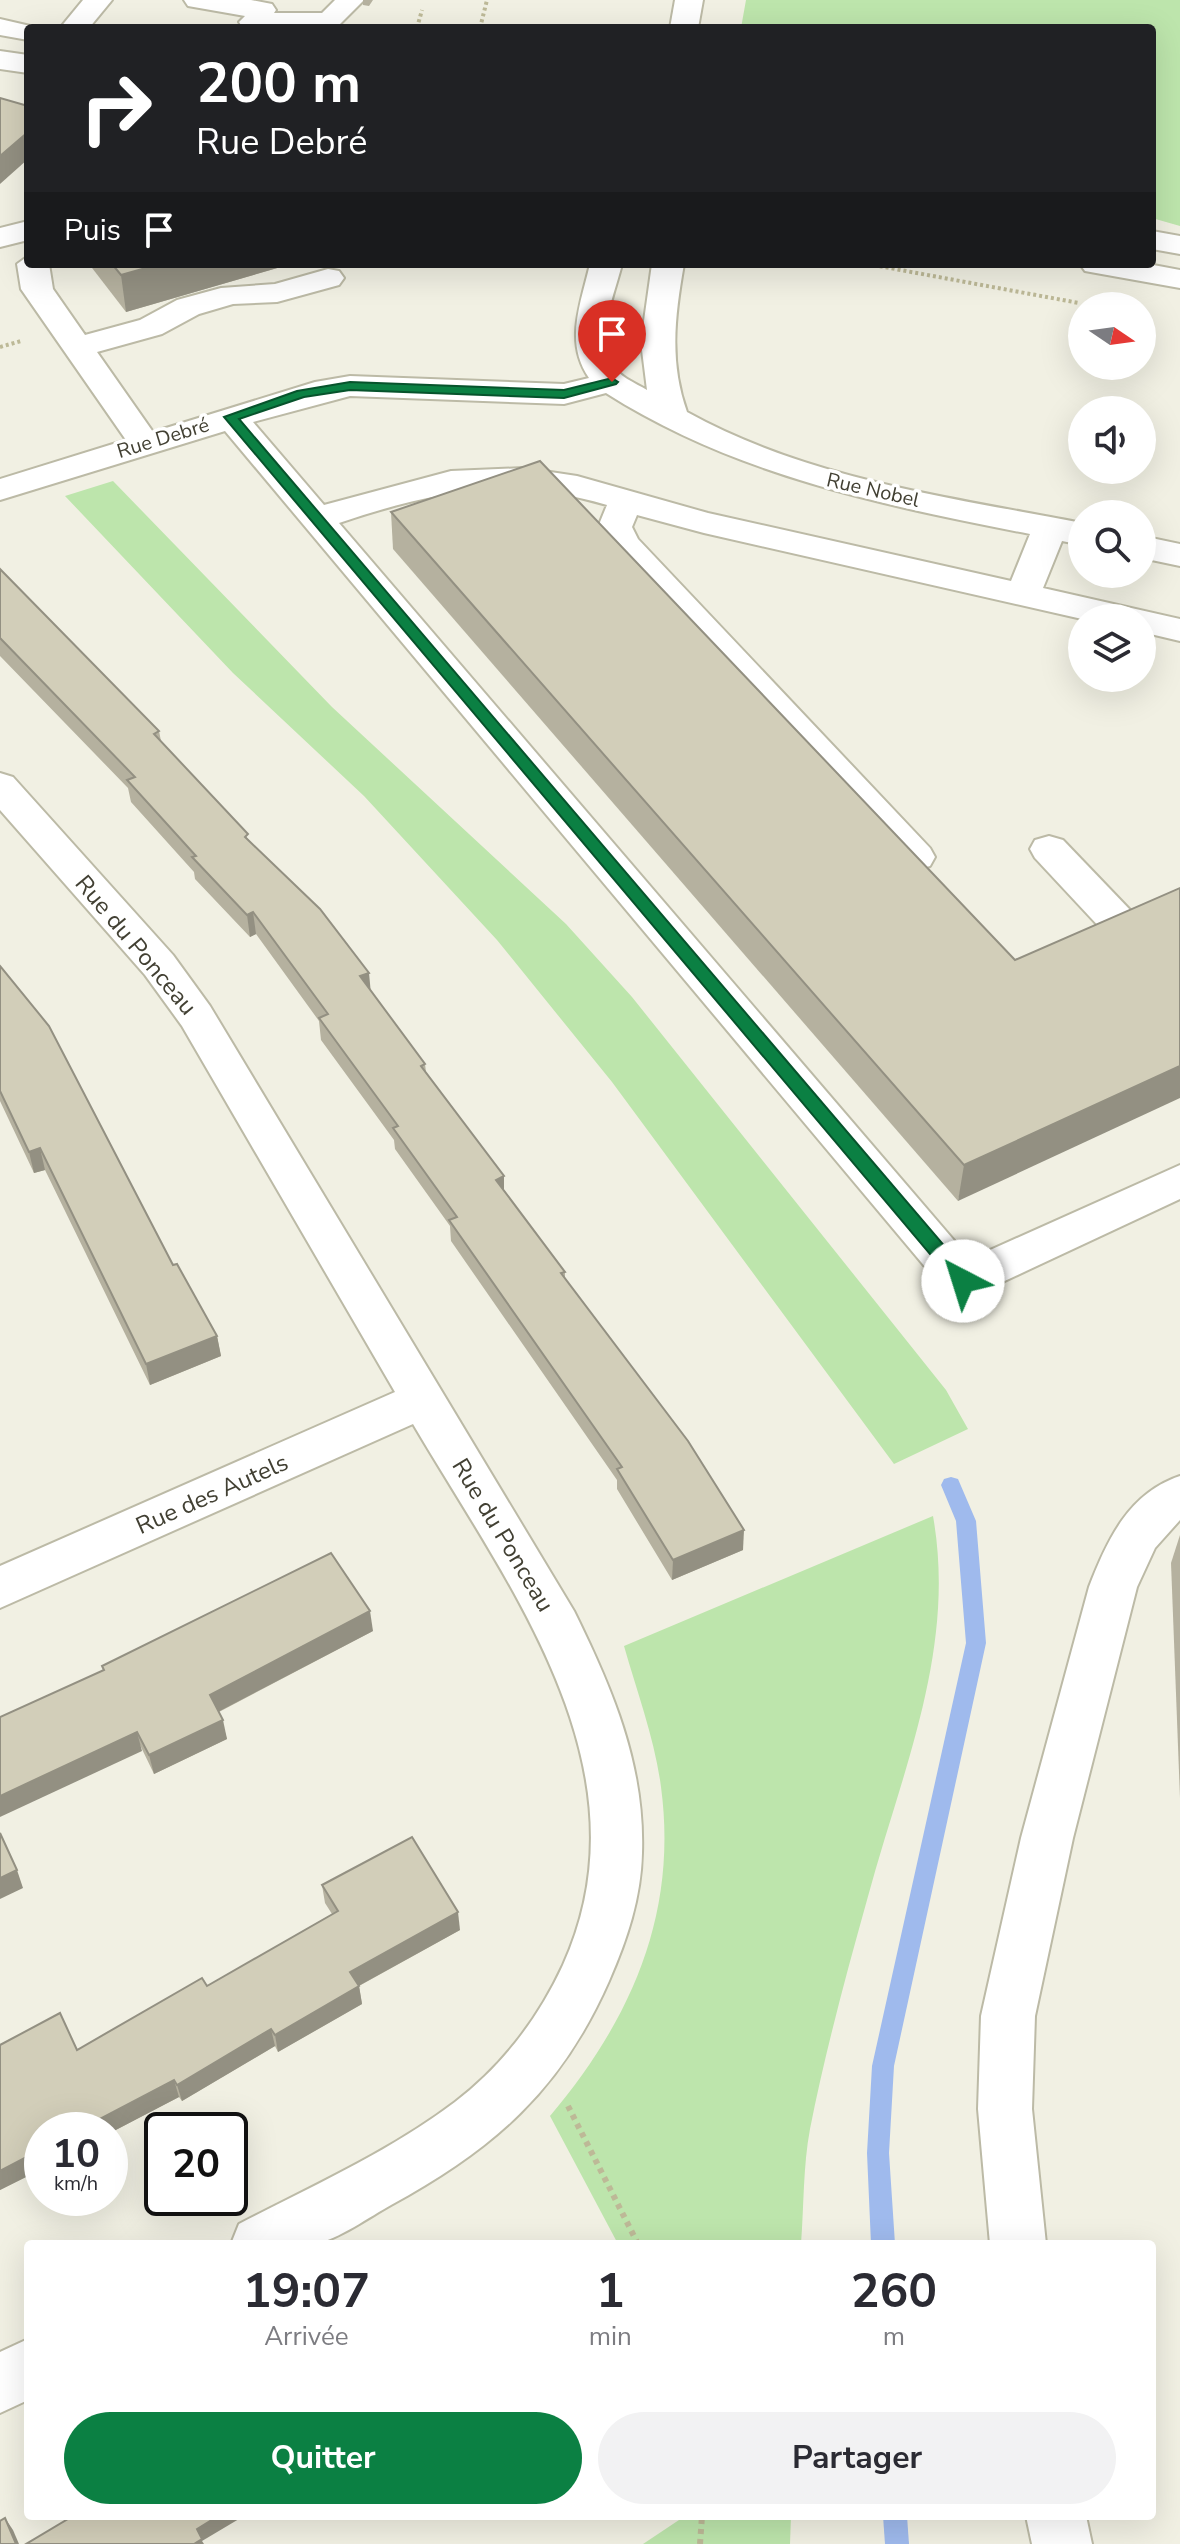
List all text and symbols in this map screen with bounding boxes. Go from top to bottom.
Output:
text: 200 m [196,45,361,122]
icon: right [64,56,168,160]
text: Rue Debré [196,118,367,167]
icon: arrive [137,208,181,252]
text: Puis [64,210,121,251]
north arrow [1068,292,1156,380]
map controls [1068,292,1156,692]
pin [578,300,646,382]
icon: arrive [590,312,634,356]
button: sound [1068,396,1156,484]
street label: Rue Debré [114,411,212,465]
street label: Rue Nobel [824,466,922,514]
button: search [1068,500,1156,588]
button: layers [1068,604,1156,692]
street label: Rue du Ponceau [68,868,204,1022]
position arrow [921,1239,1005,1323]
street label: Rue des Autels [131,1446,293,1542]
street label: Rue du Ponceau [445,1452,561,1618]
speed limit sign: 20 [144,2112,248,2216]
text: 10 [52,2127,100,2181]
text: km/h [54,2170,98,2197]
text: 19:07 [243,2258,370,2324]
text: 1 [596,2258,625,2324]
text: 260 [851,2258,937,2324]
text: Arrivée [264,2319,349,2354]
text: min [589,2319,632,2354]
text: m [883,2319,905,2354]
button: Quitter [64,2412,582,2504]
button: Partager [598,2412,1116,2504]

